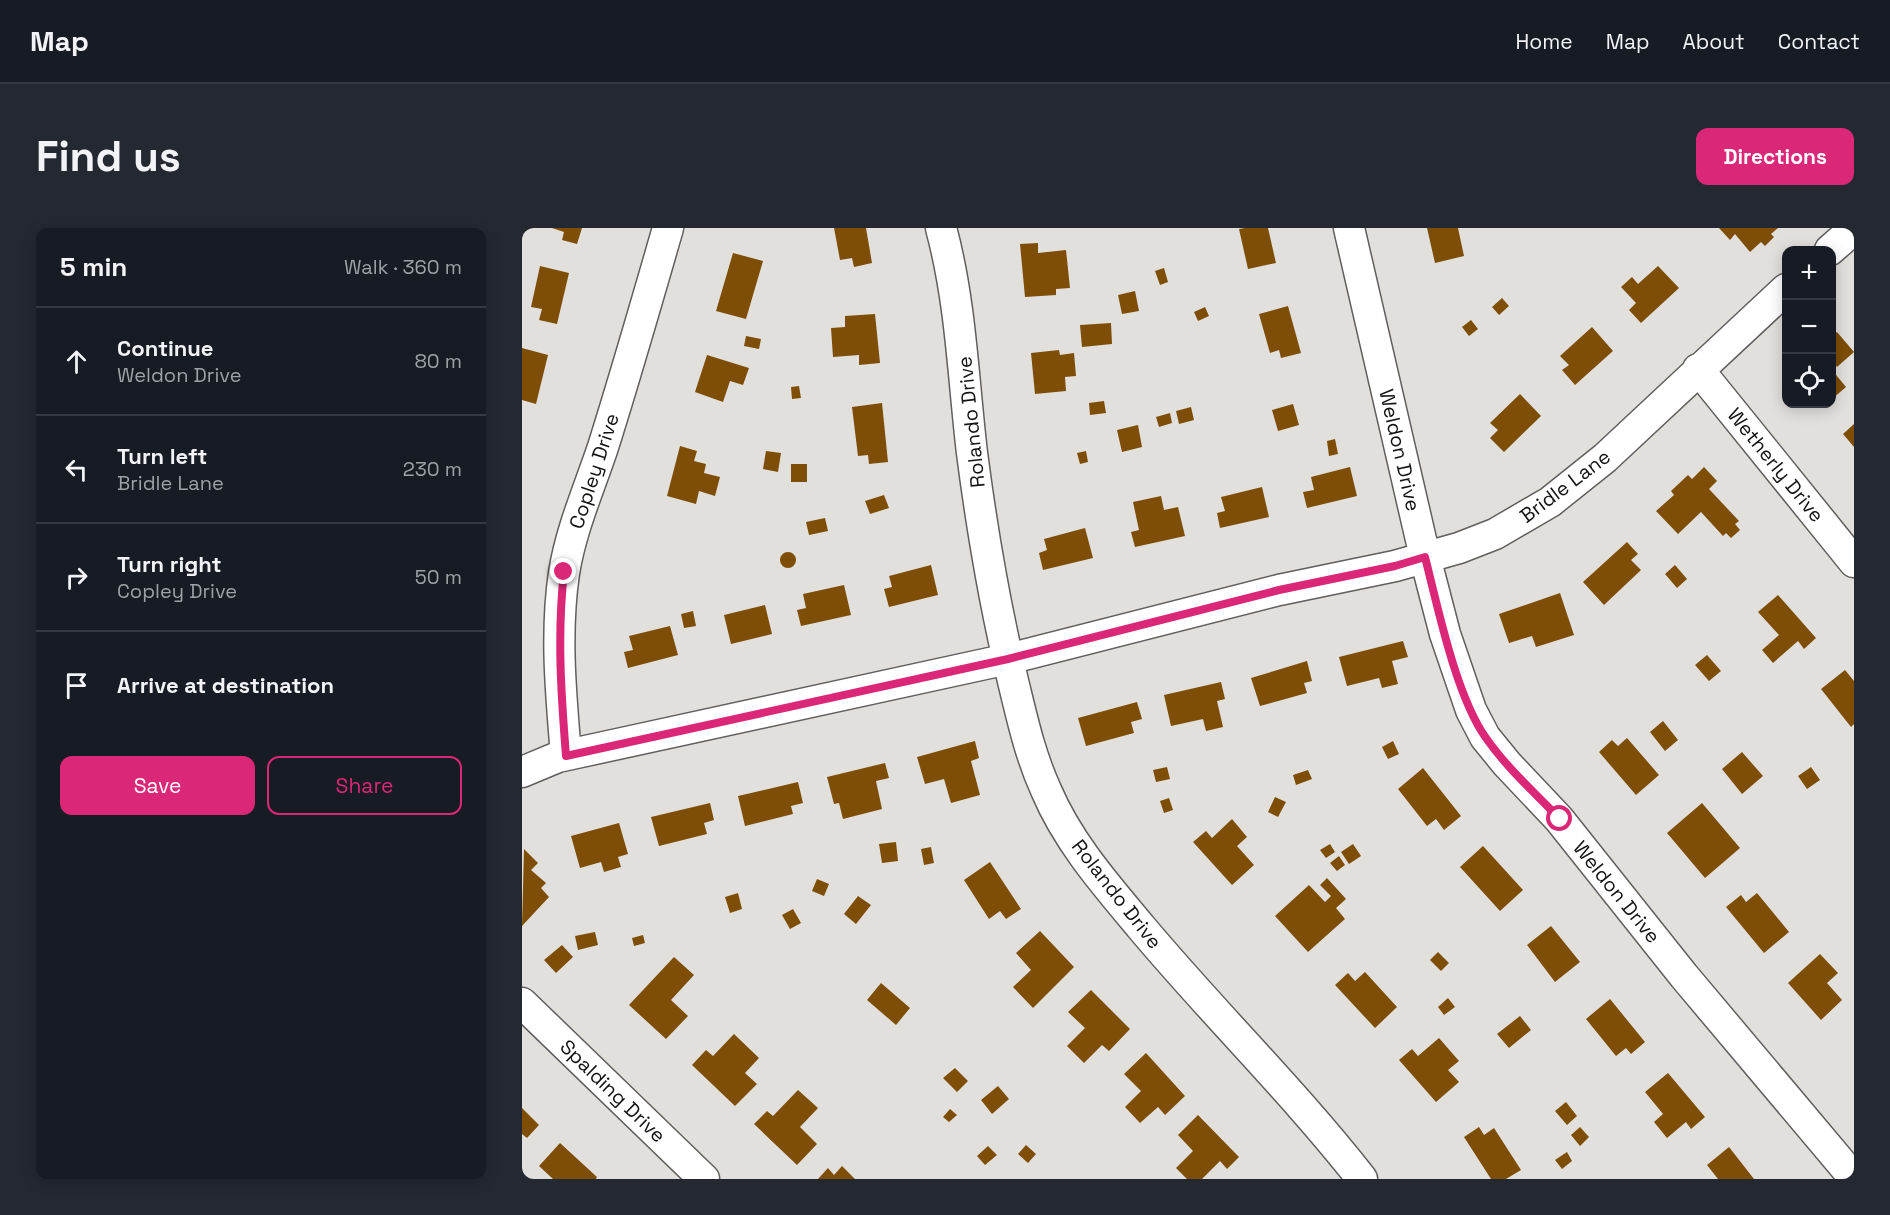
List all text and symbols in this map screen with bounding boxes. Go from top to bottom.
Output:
text: Map [30,23,89,59]
text: Home [1515,28,1573,55]
text: Map [1606,28,1650,55]
text: About [1683,28,1745,55]
text: Contact [1778,28,1860,55]
button: Directions [1696,128,1854,185]
text: Find us [36,130,181,183]
map controls [1782,246,1836,408]
button: + [1782,246,1836,300]
text: 5 min [60,250,127,284]
text: Walk · 360 m [344,254,462,280]
button: − [1782,300,1836,354]
text: Continue [117,334,213,362]
icon: ahead [60,345,93,378]
text: 80 m [414,348,462,374]
button: locate [1782,354,1836,408]
street label: Rolando Drive [951,355,991,489]
text: Weldon Drive [117,362,242,388]
street label: Weldon Drive [1373,386,1427,514]
street label: Wetherly Drive [1722,403,1830,527]
street label: Copley Drive [563,410,625,532]
text: Turn left [117,442,207,470]
street label: Bridle Lane [1514,443,1616,529]
icon: left [60,453,93,486]
text: 230 m [403,456,462,482]
text: Bridle Lane [117,470,224,496]
text: Turn right [117,550,222,578]
route end [550,558,576,584]
icon: right [60,561,93,594]
text: 50 m [415,564,462,590]
text: Copley Drive [117,578,237,604]
icon: arrive [60,669,93,702]
text: Arrive at destination [117,671,334,699]
button: Save [60,756,255,815]
button: Share [267,756,462,815]
route start [1546,805,1572,831]
street label: Rolando Drive [1066,834,1168,954]
street label: Weldon Drive [1568,835,1666,949]
street label: Spalding Drive [555,1034,671,1148]

